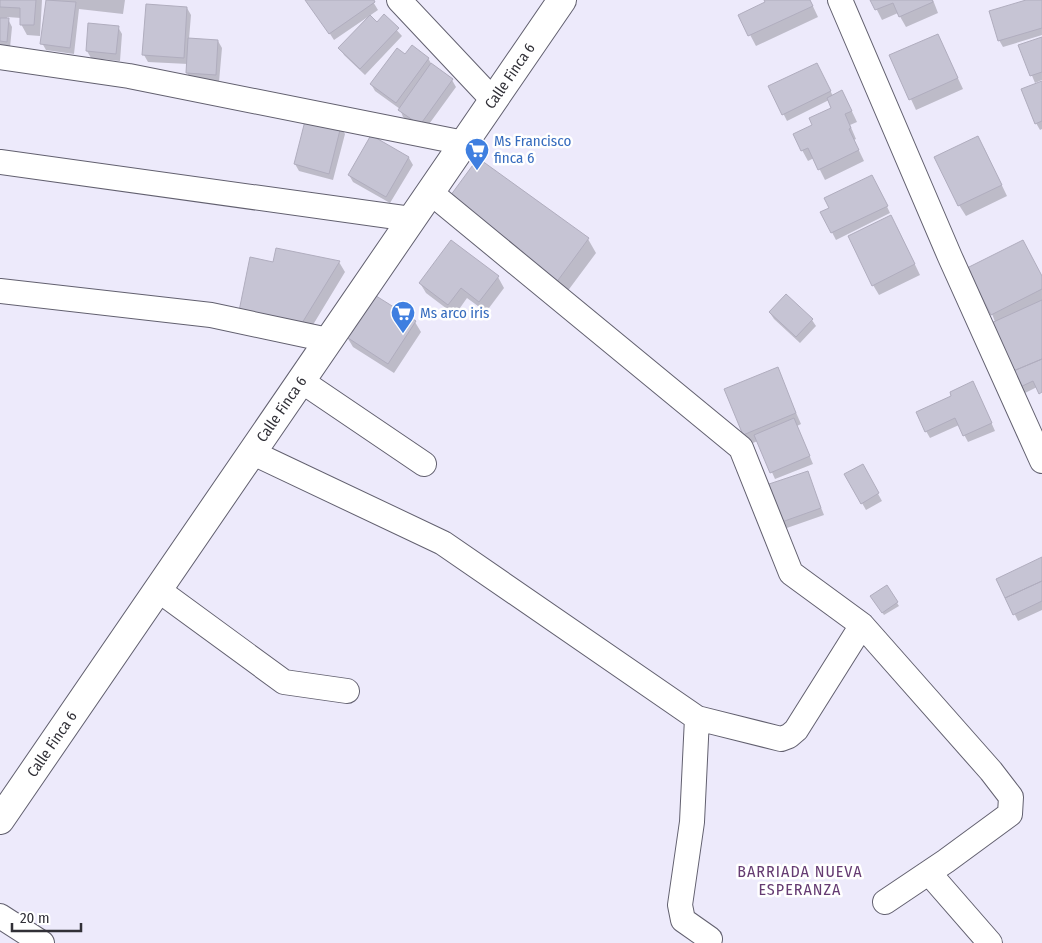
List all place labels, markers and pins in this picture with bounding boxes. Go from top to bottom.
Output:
place label: Ms Francisco finca 6 [494,132,571,167]
supermarket icon: Ms Francisco finca 6 [464,137,490,171]
supermarket icon: Ms arco iris [390,300,416,334]
place label: Ms arco iris [420,304,490,322]

